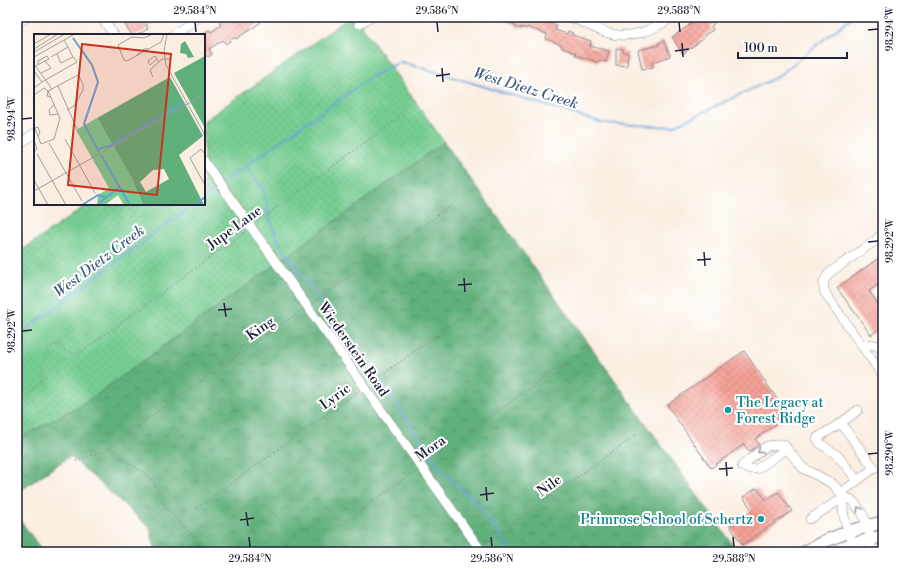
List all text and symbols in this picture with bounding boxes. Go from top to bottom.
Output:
text: 29.584°N [174,5,217,17]
text: 29.586°N [416,5,459,17]
text: 29.588°N [658,5,701,17]
text: 98.294°W [884,6,896,51]
inset map [34,34,205,205]
scale bar [738,34,847,60]
text: 100 m [744,41,778,56]
water label: West Dietz Creek [471,63,581,113]
text: 98.294°W [6,96,18,141]
street label: Jupe Lane [203,202,266,254]
text: 98.292°W [884,218,896,263]
water label: West Dietz Creek [50,221,149,302]
street label: Wiederstein Road [313,298,393,400]
text: 98.292°W [6,308,18,353]
street label: King [243,312,279,345]
street label: Lyric [317,380,355,414]
place label: The Legacy at Forest Ridge [736,394,823,428]
marker: The Legacy at Forest Ridge [723,405,733,415]
text: 98.290°W [884,429,896,476]
street label: Mora [412,431,450,466]
one-way arrow [758,446,765,453]
street label: Nile [534,471,565,501]
one-way arrow [857,506,864,513]
place label: Primrose School of Schertz [580,511,753,529]
marker: Primrose School of Schertz [756,514,766,524]
text: 29.584°N [229,553,272,565]
text: 29.586°N [471,553,514,565]
text: 29.588°N [713,553,756,565]

